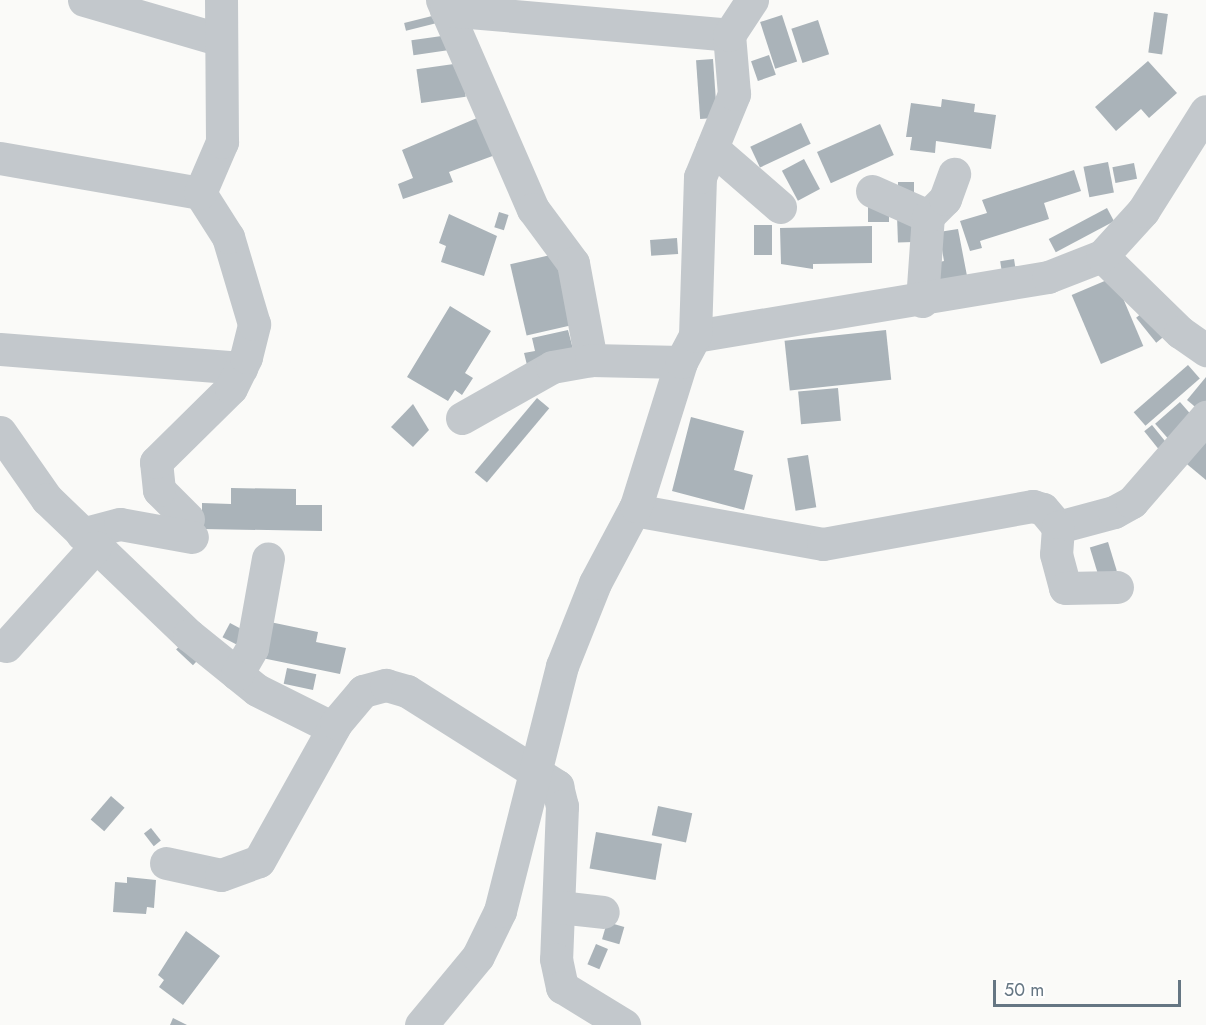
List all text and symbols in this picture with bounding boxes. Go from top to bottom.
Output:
scale bar [996,968,1184,1006]
text: 50 m [1004,977,1044,1003]

